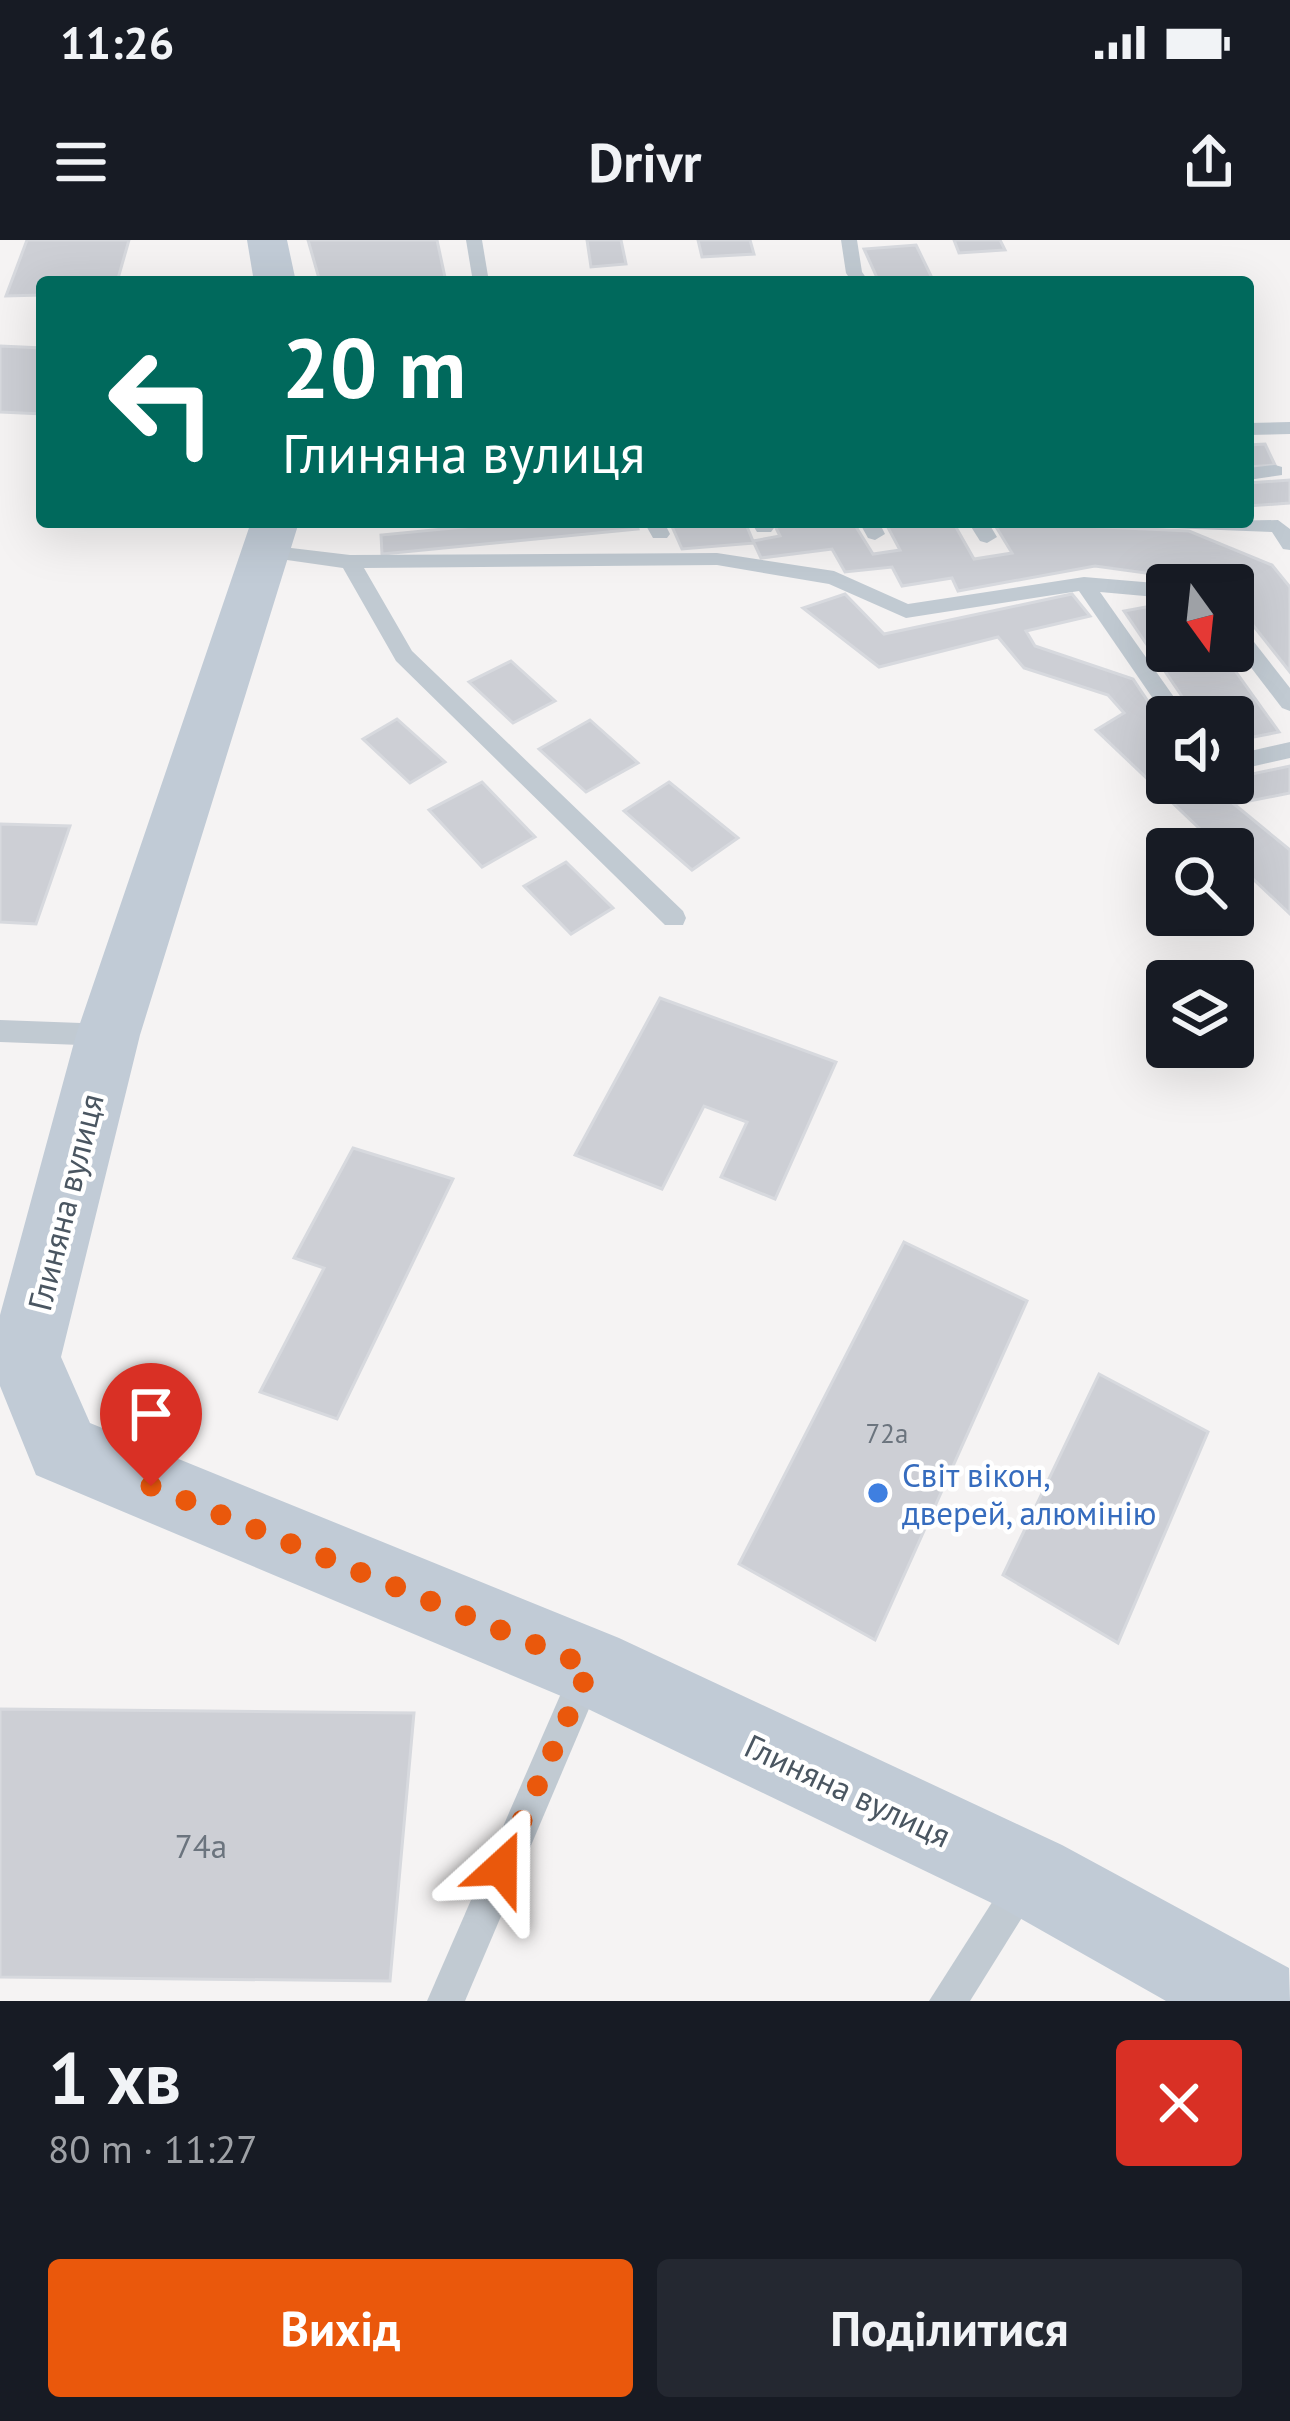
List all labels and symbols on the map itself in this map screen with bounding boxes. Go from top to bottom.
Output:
north arrow [1146,564,1254,672]
street label: Глиняна вулиця [17,1089,113,1315]
pin [100,1363,202,1486]
house number: 72а [866,1416,908,1450]
place label: Світ вікон, дверей, алюмінію [902,1453,1157,1534]
marker: Світ вікон, дверей, алюмінію [865,1480,891,1506]
street label: Глиняна вулиця [738,1724,958,1856]
position arrow [438,1805,564,1931]
house number: 74а [175,1824,227,1867]

